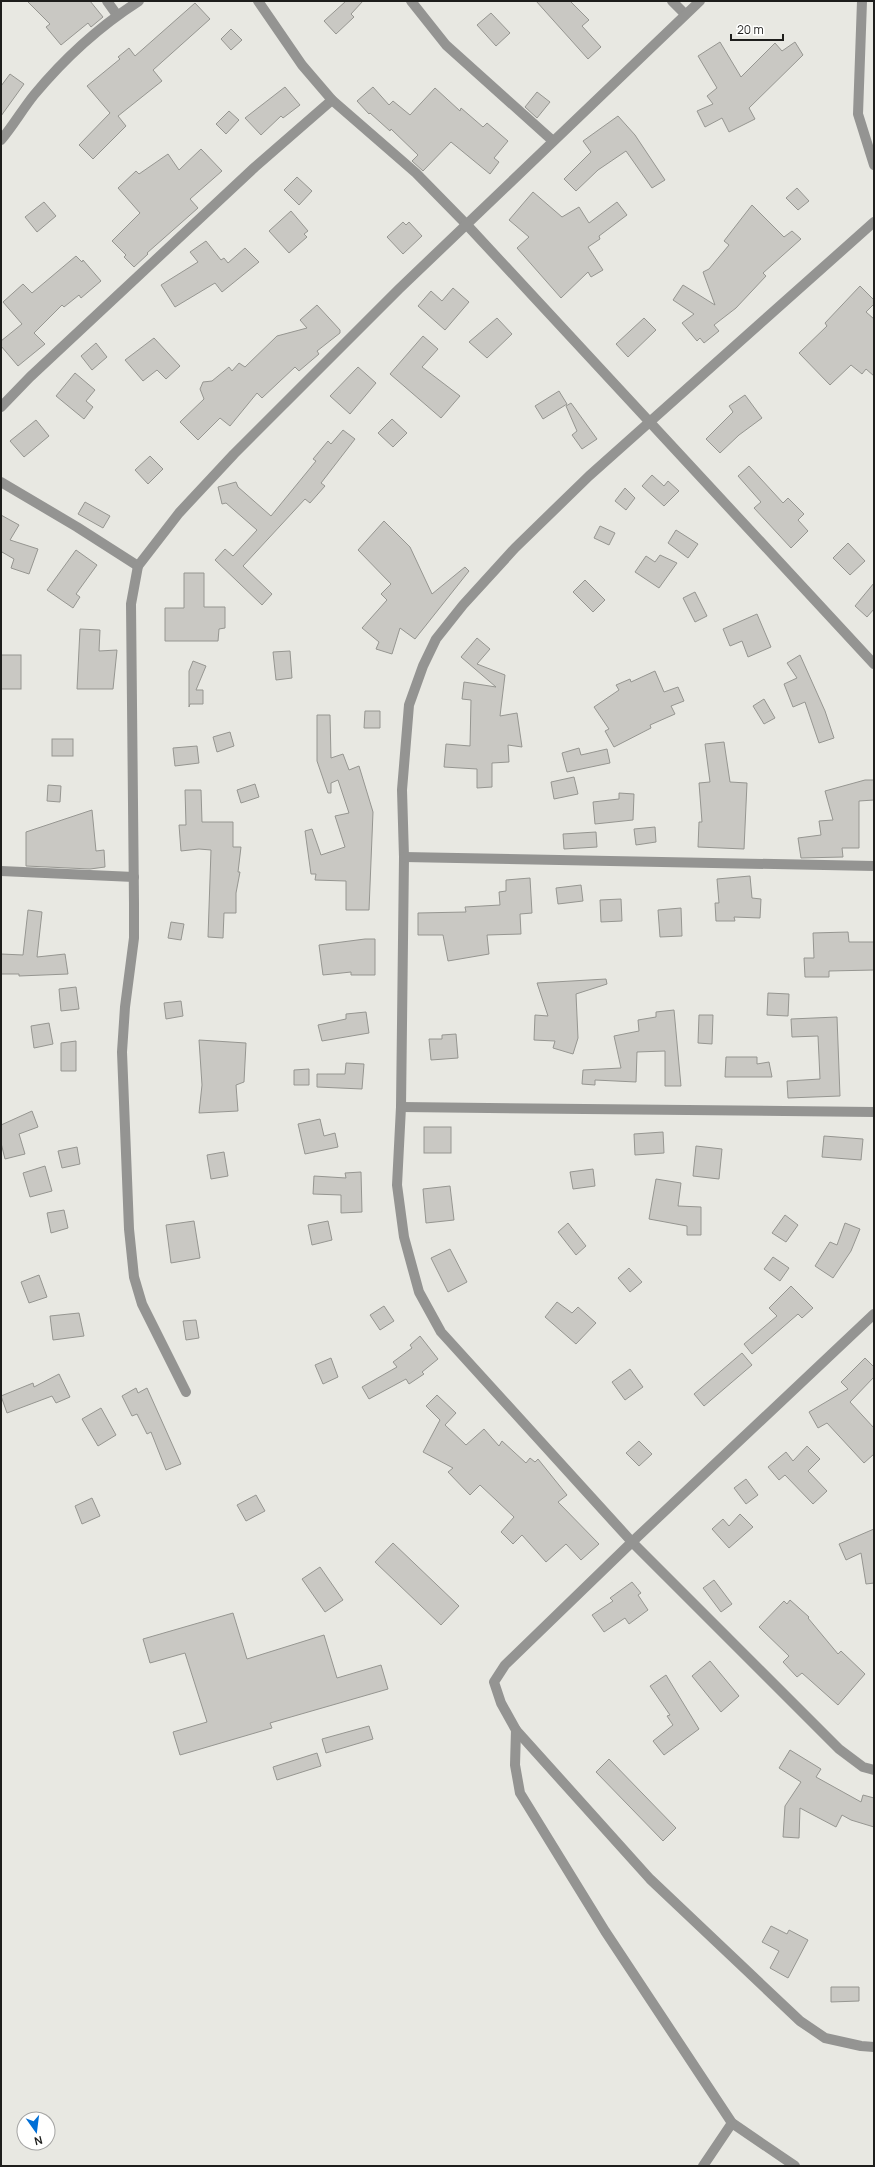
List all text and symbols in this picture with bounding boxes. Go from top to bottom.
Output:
scale bar [731,16,783,42]
text: 20 m [737,21,764,38]
north arrow [16,2111,56,2151]
text: N [33,2133,44,2149]

